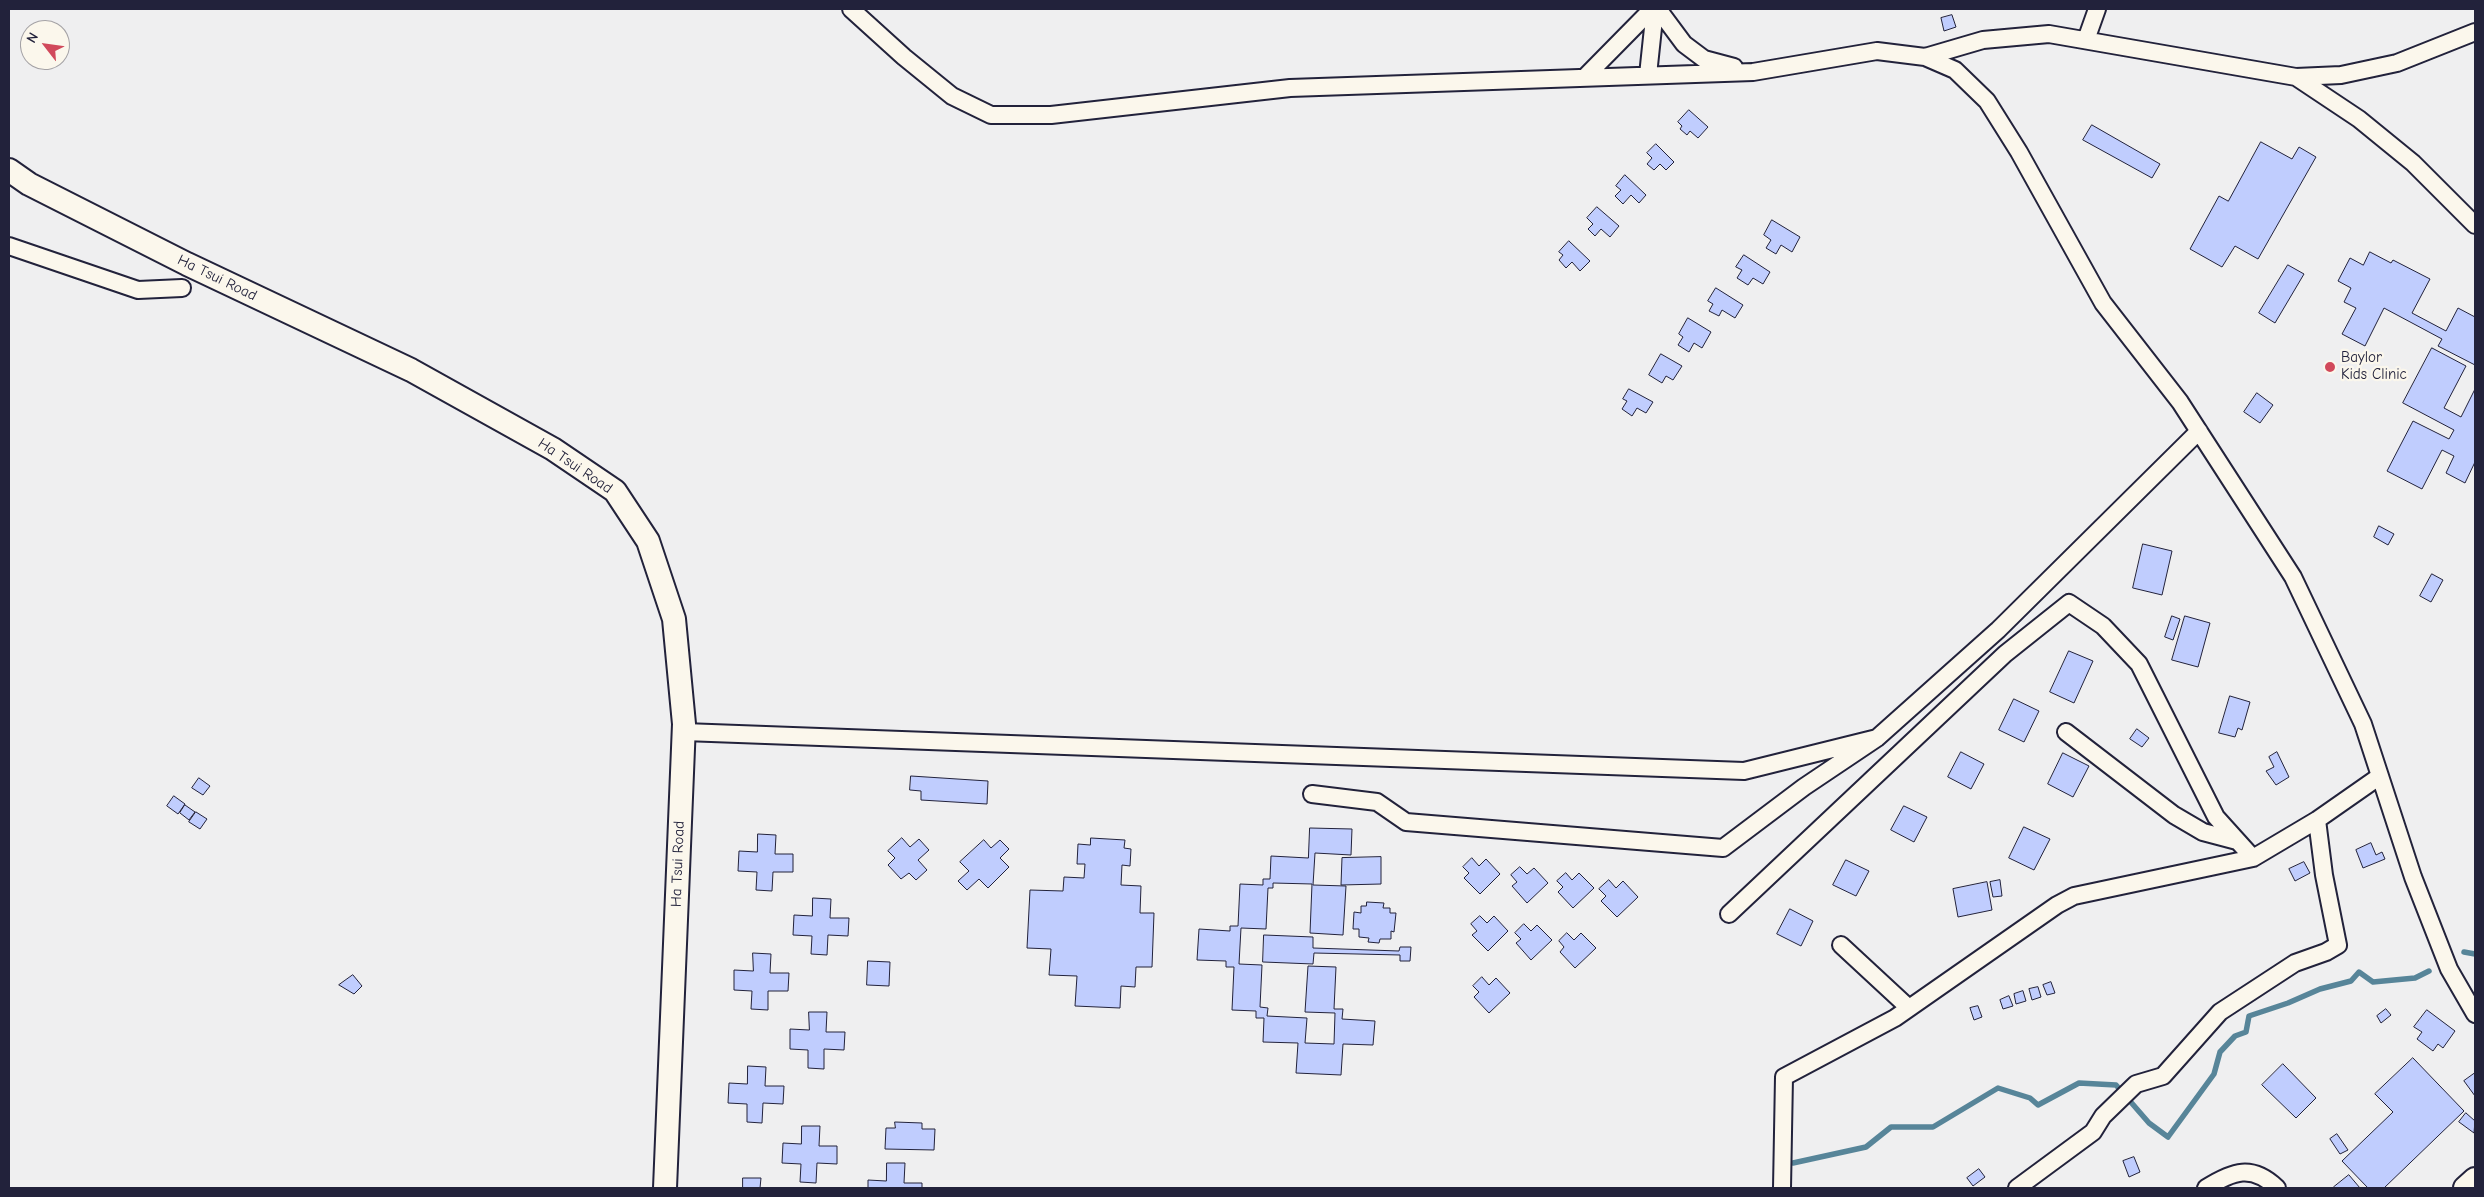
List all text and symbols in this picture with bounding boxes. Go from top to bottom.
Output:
north arrow [20,20,70,70]
text: N [23,30,42,46]
street label: Ha Tsui Road [174,251,260,305]
place label: Baylor Kids Clinic [2341,349,2407,384]
marker: Baylor Kids Clinic [2323,360,2337,374]
street label: Ha Tsui Road [534,434,616,498]
street label: Ha Tsui Road [668,821,688,907]

